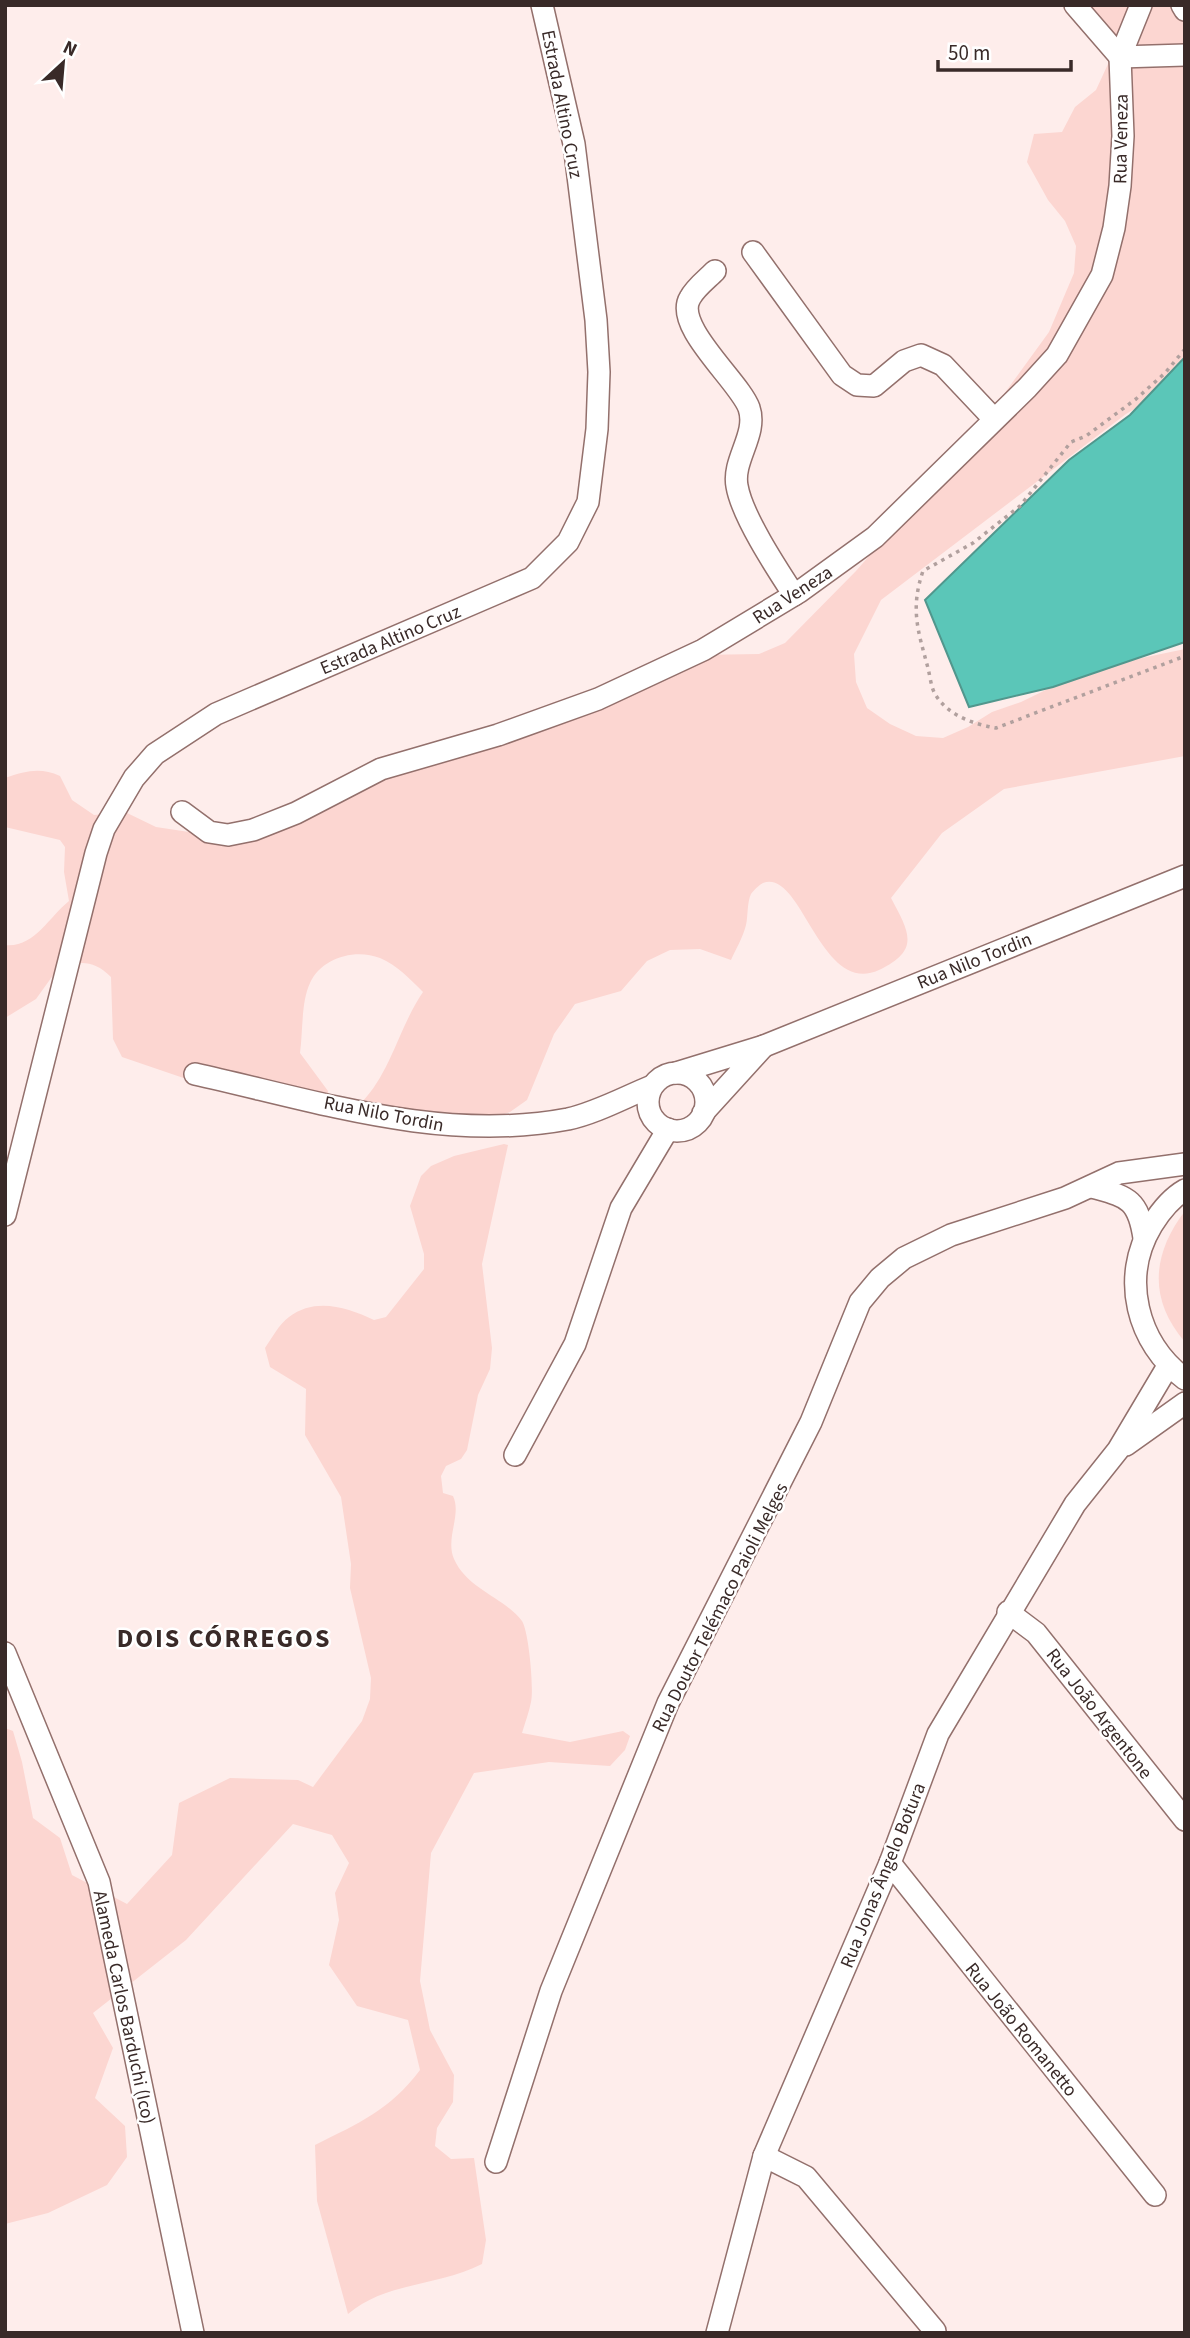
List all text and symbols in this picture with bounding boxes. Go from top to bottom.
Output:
north arrow [28,28,98,98]
street label: Estrada Altino Cruz [534,28,589,181]
scale bar [938,28,1071,72]
text: N [58,34,81,64]
text: 50 m [948,38,990,68]
street label: Rua Veneza [1107,94,1136,185]
street label: Rua Veneza [748,559,838,631]
street label: Estrada Altino Cruz [316,599,465,682]
street label: Rua Nilo Tordin [913,926,1036,997]
street label: Rua Nilo Tordin [321,1090,446,1139]
street label: Rua Doutor Telémaco Paioli Melges [646,1478,795,1737]
district label: DOIS CÓRREGOS [117,1620,331,1657]
street label: Rua João Argentone [1039,1643,1159,1785]
street label: Rua Jonas Ângelo Botura [834,1779,933,1972]
street label: Alameda Carlos Barduchi (Ico) [86,1888,162,2127]
street label: Rua João Romanetto [958,1957,1083,2103]

